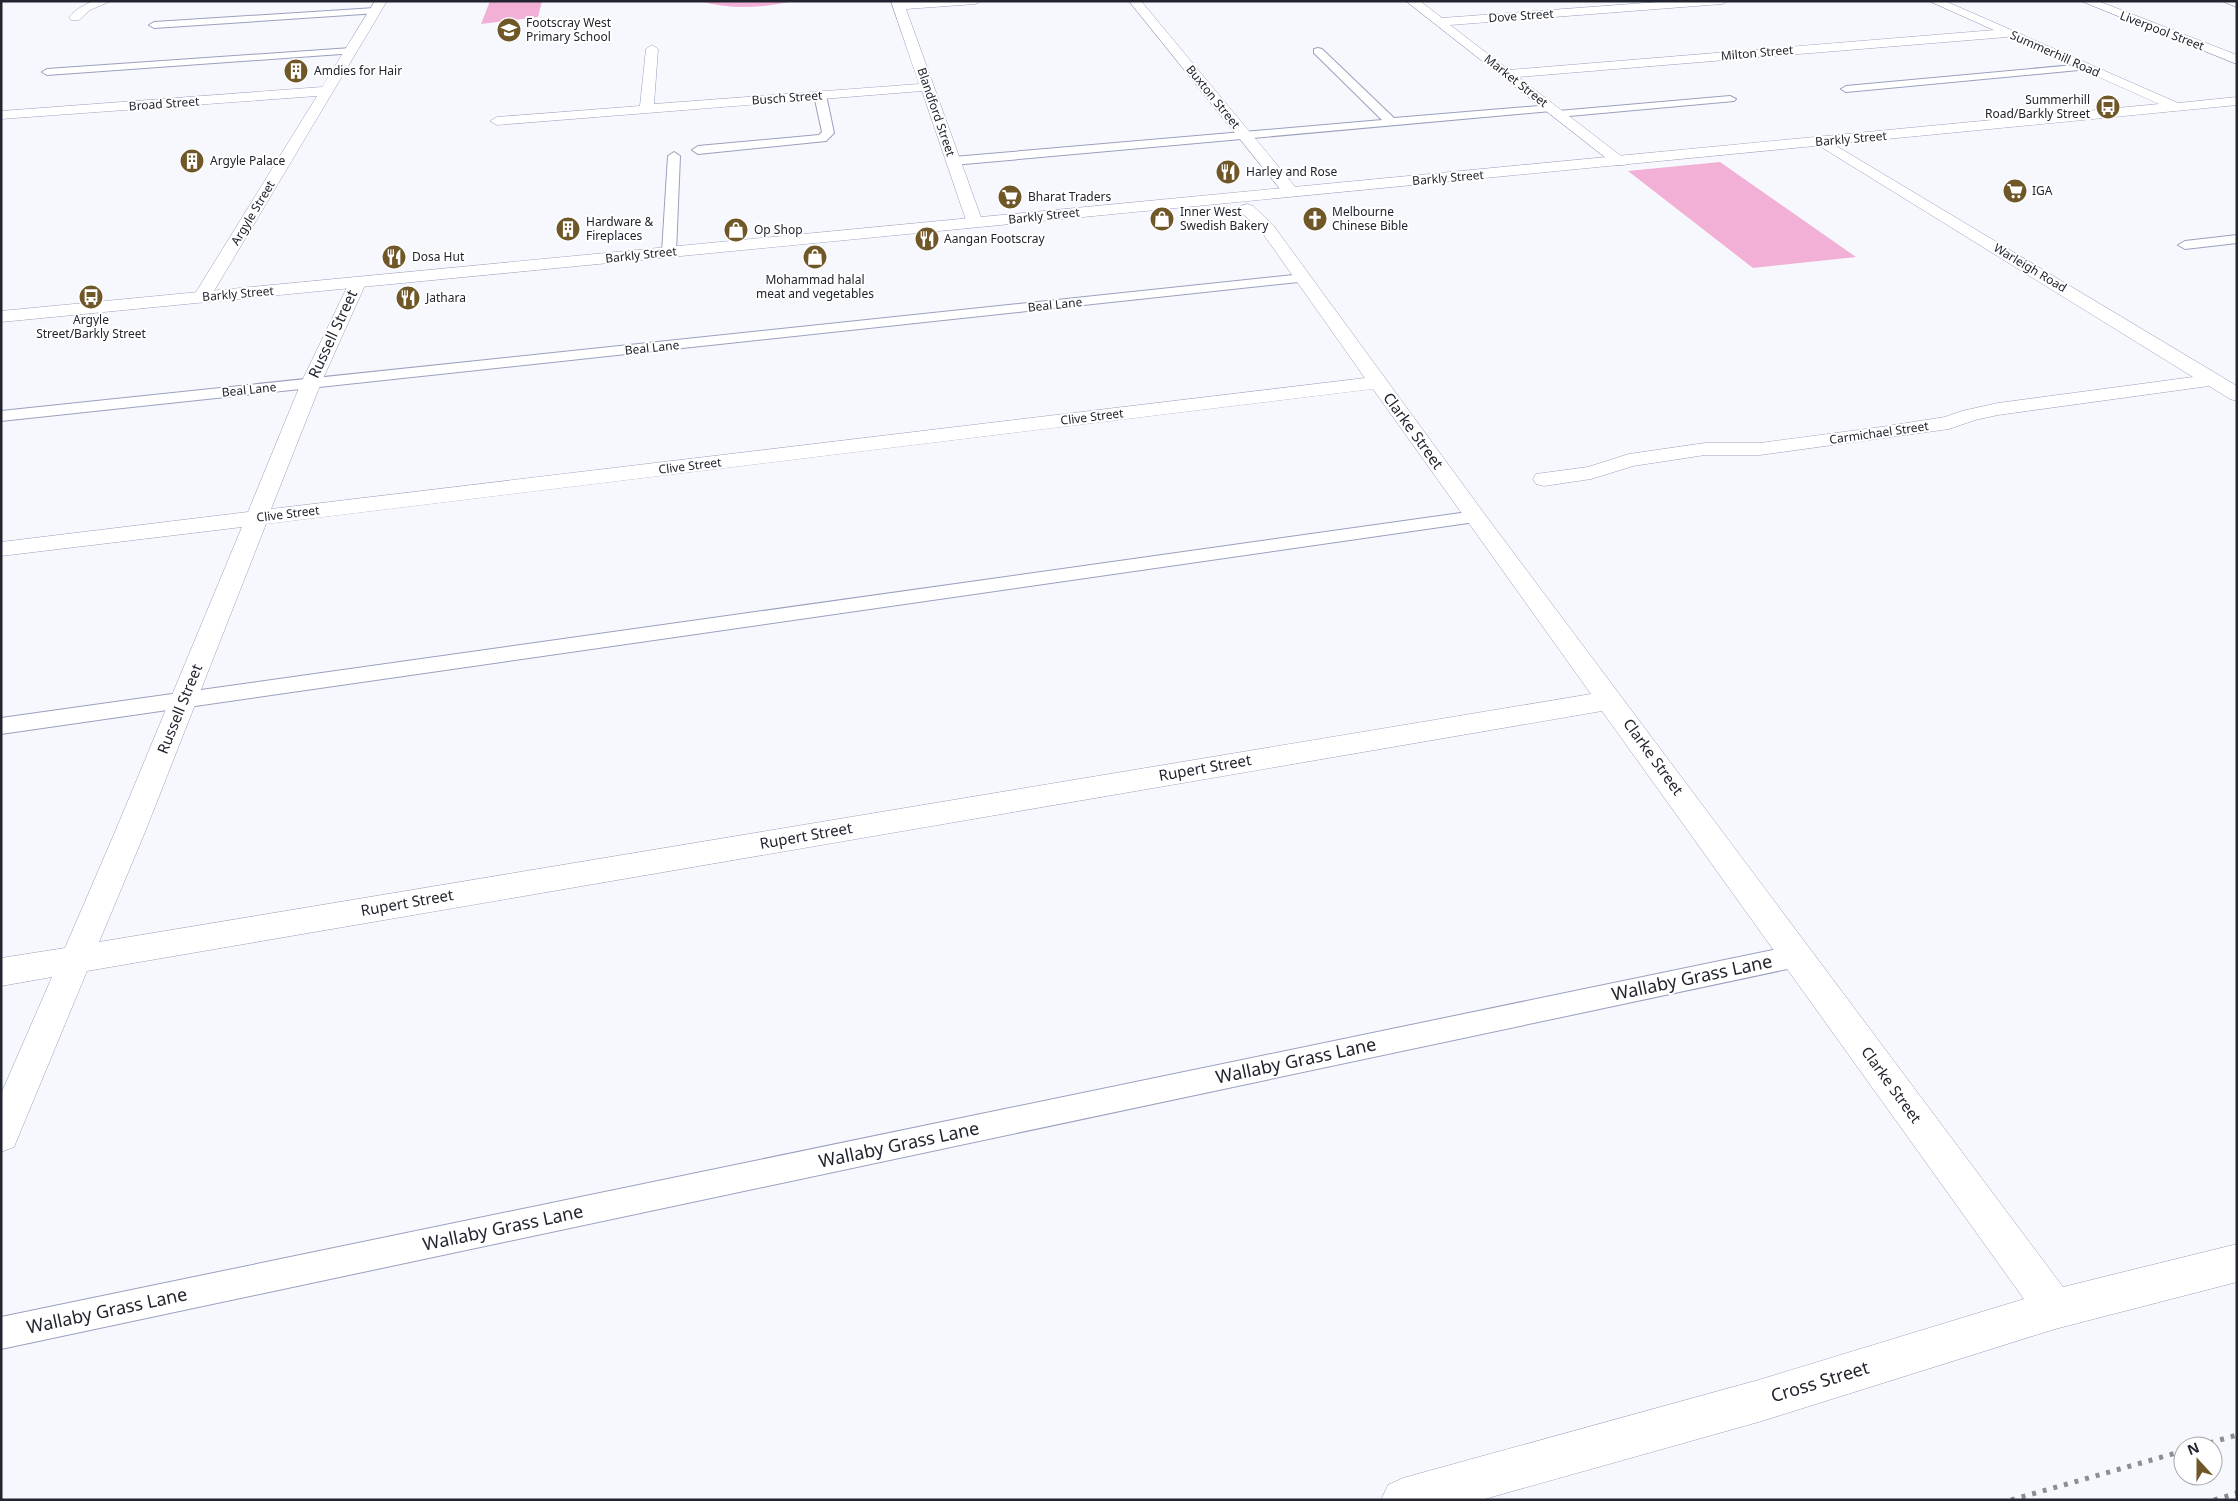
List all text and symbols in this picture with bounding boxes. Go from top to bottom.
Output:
street label: Dove Street [1488,5,1555,26]
street label: Liverpool Street [2118,7,2207,55]
place label: Footscray West Primary School [526,14,612,45]
school or university icon: Footscray West Primary School [496,17,522,43]
street label: Summerhill Road [2008,26,2103,81]
street label: Milton Street [1720,41,1795,64]
street label: Market Street [1481,50,1552,111]
building icon: Amdies for Hair [283,58,309,84]
street label: Buxton Street [1182,61,1245,133]
place label: Amdies for Hair [314,62,402,79]
street label: Blandford Street [913,65,960,159]
street label: Busch Street [751,87,824,108]
place label: Summerhill Road/Barkly Street [1985,91,2091,122]
street label: Broad Street [128,93,200,114]
bus stop icon: Summerhill Road/Barkly Street [2095,94,2121,120]
street label: Barkly Street [1814,127,1888,150]
building icon: Argyle Palace [179,148,205,174]
place label: Argyle Palace [210,152,286,169]
restaurant icon: Harley and Rose [1215,159,1241,185]
place label: Harley and Rose [1246,163,1338,180]
street label: Barkly Street [1411,166,1485,189]
street label: Argyle Street [227,177,279,248]
supermarket icon: IGA [2002,178,2028,204]
place label: IGA [2032,182,2053,199]
supermarket icon: Bharat Traders [997,184,1023,210]
place label: Bharat Traders [1028,188,1111,205]
street label: Barkly Street [1007,203,1081,228]
place label: Inner West Swedish Bakery [1180,203,1269,234]
place label: Melbourne Chinese Bible [1332,203,1408,234]
shop icon: Inner West Swedish Bakery [1149,206,1175,232]
church icon: Melbourne Chinese Bible [1302,206,1328,232]
place label: Hardware & Fireplaces [586,213,653,244]
building icon: Hardware & Fireplaces [555,216,581,242]
shop icon: Op Shop [723,217,749,243]
place label: Op Shop [754,221,803,238]
restaurant icon: Aangan Footscray [914,226,940,252]
place label: Aangan Footscray [944,230,1046,247]
street label: Warleigh Road [1991,239,2070,296]
street label: Barkly Street [604,242,678,267]
restaurant icon: Dosa Hut [381,244,407,270]
shop icon: Mohammad halal meat and vegetables [802,244,828,270]
place label: Dosa Hut [412,248,465,265]
place label: Mohammad halal meat and vegetables [756,271,874,302]
street label: Barkly Street [201,282,275,305]
bus stop icon: Argyle Street/Barkly Street [78,284,104,310]
restaurant icon: Jathara [395,285,421,311]
street label: Russell Street [303,286,361,381]
place label: Jathara [425,289,466,306]
street label: Beal Lane [1027,293,1083,316]
place label: Argyle Street/Barkly Street [36,311,147,342]
street label: Beal Lane [624,336,680,359]
street label: Beal Lane [221,378,277,401]
street label: Clarke Street [1379,388,1449,473]
street label: Clive Street [1060,404,1125,429]
street label: Carmichael Street [1828,417,1930,448]
street label: Clive Street [658,453,723,478]
street label: Clive Street [256,501,321,526]
street label: Russell Street [152,660,206,756]
street label: Clarke Street [1619,714,1689,799]
street label: Rupert Street [1157,749,1253,785]
street label: Rupert Street [758,817,854,853]
street label: Rupert Street [359,884,455,920]
street label: Wallaby Grass Lane [1609,948,1774,1006]
street label: Wallaby Grass Lane [1213,1031,1378,1089]
street label: Clarke Street [1857,1042,1927,1127]
street label: Wallaby Grass Lane [816,1115,981,1173]
street label: Wallaby Grass Lane [420,1198,585,1256]
street label: Wallaby Grass Lane [24,1281,189,1339]
street label: Cross Street [1768,1355,1872,1407]
north arrow [2173,1436,2223,1486]
text: N [2184,1437,2202,1459]

